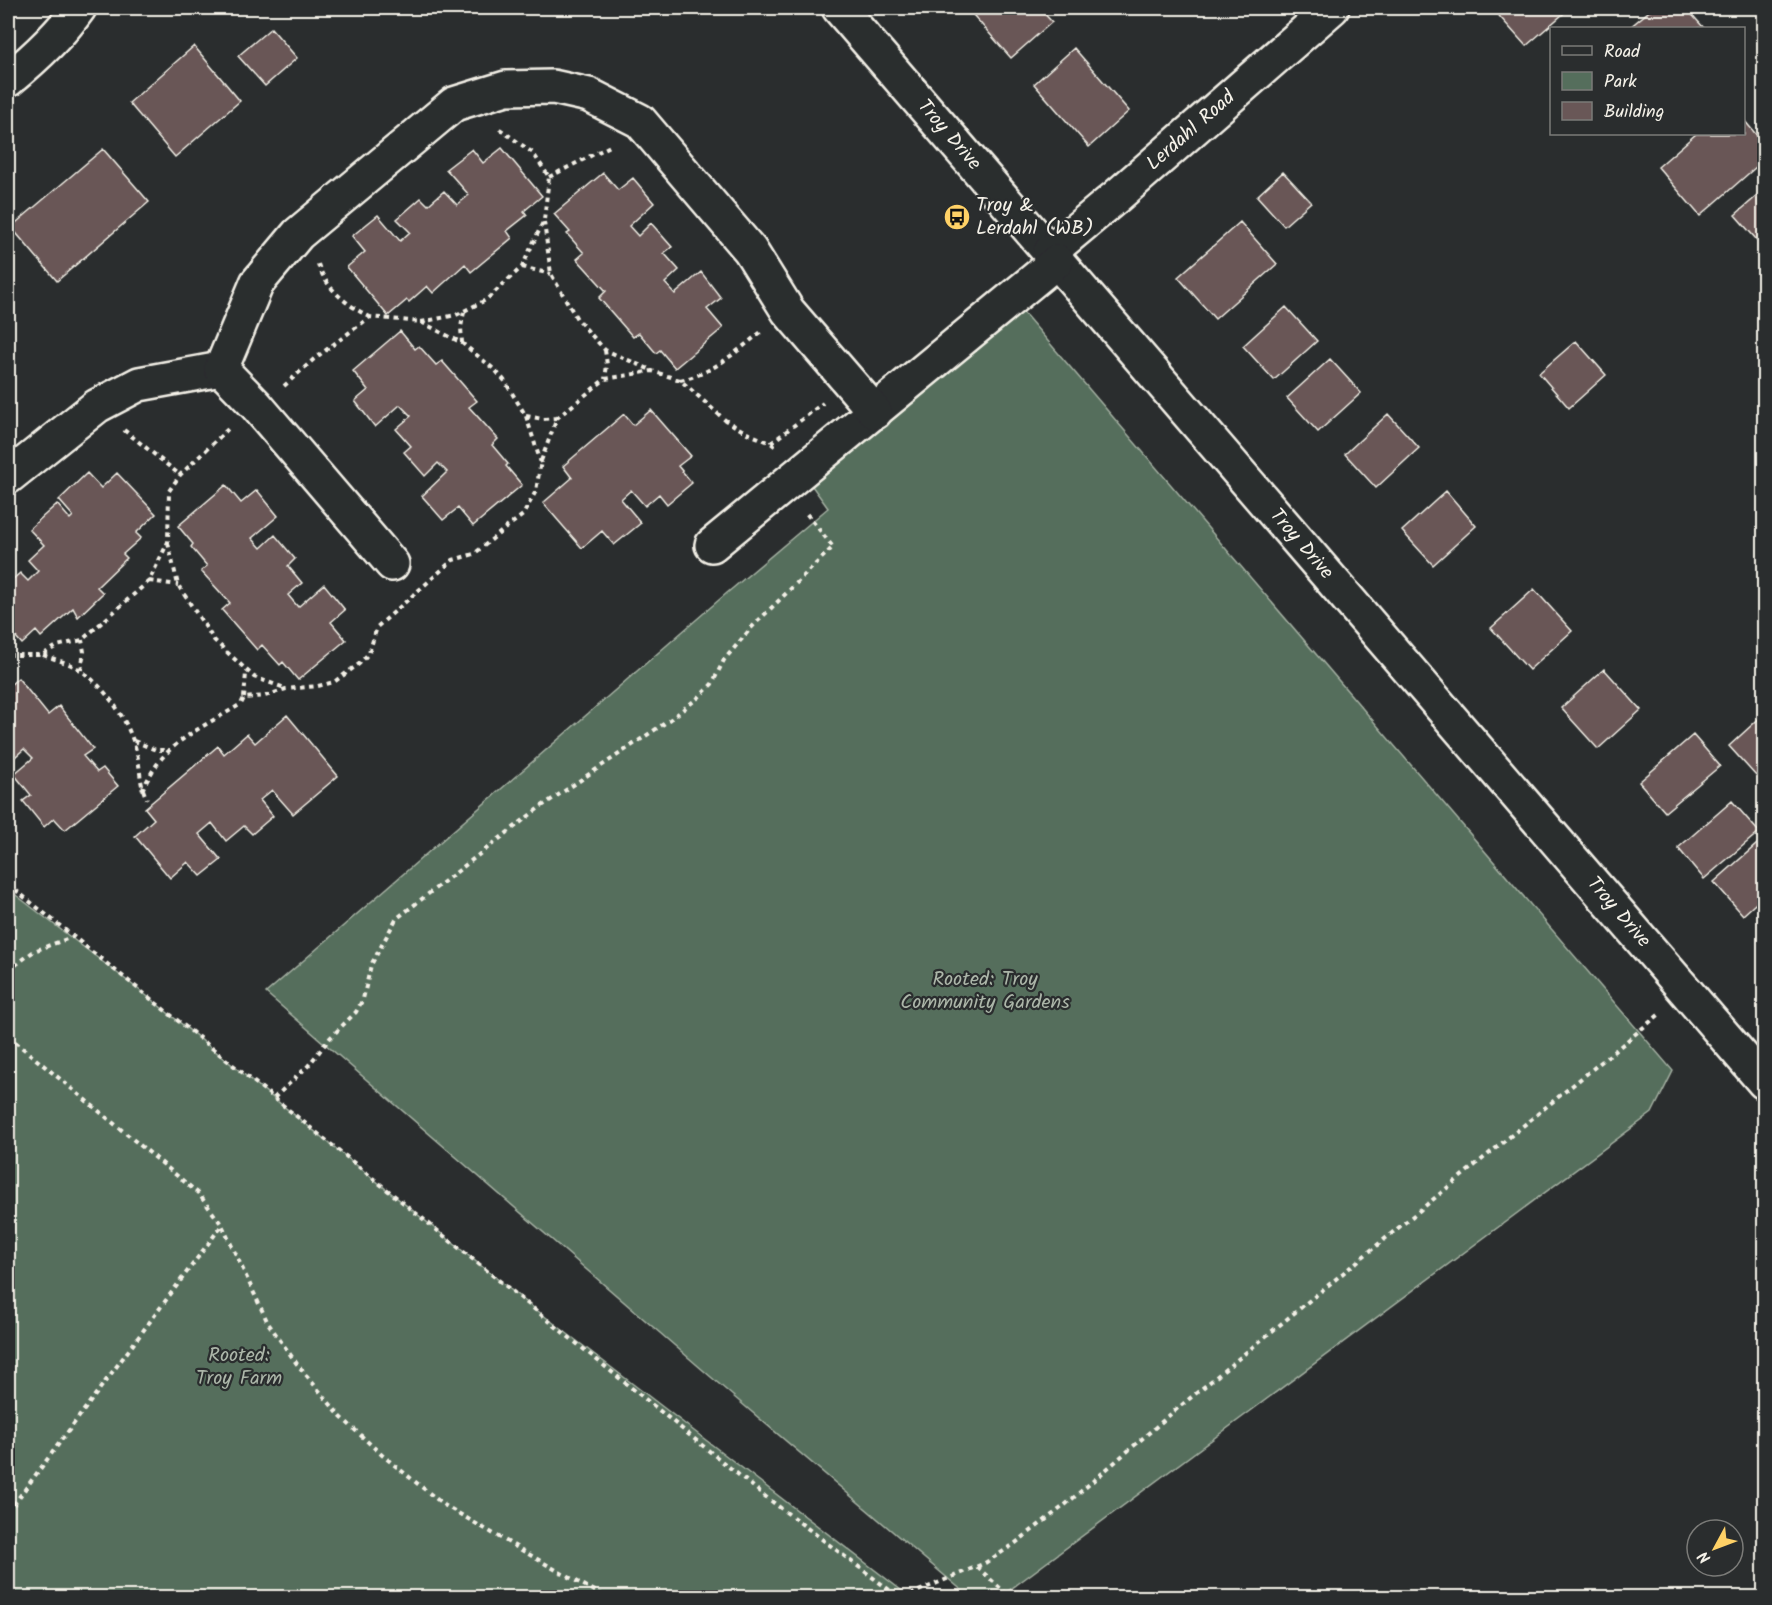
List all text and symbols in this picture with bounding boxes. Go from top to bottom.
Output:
legend [1550,27,1745,135]
text: Road [1604,38,1641,67]
text: Park [1604,68,1637,97]
street label: Lerdahl Road [1139,82,1244,179]
street label: Troy Drive [909,92,989,178]
text: Building [1604,98,1664,127]
place label: Troy & Lerdahl (WB) [976,190,1094,245]
bus stop icon: Troy & Lerdahl (WB) [942,202,972,232]
street label: Troy Drive [1261,502,1341,587]
street label: Troy Drive [1578,870,1658,956]
park label: Rooted: Troy Community Gardens [900,964,1070,1019]
park label: Rooted: Troy Farm [196,1340,282,1395]
north arrow [1685,1518,1745,1578]
text: N [1692,1545,1718,1569]

